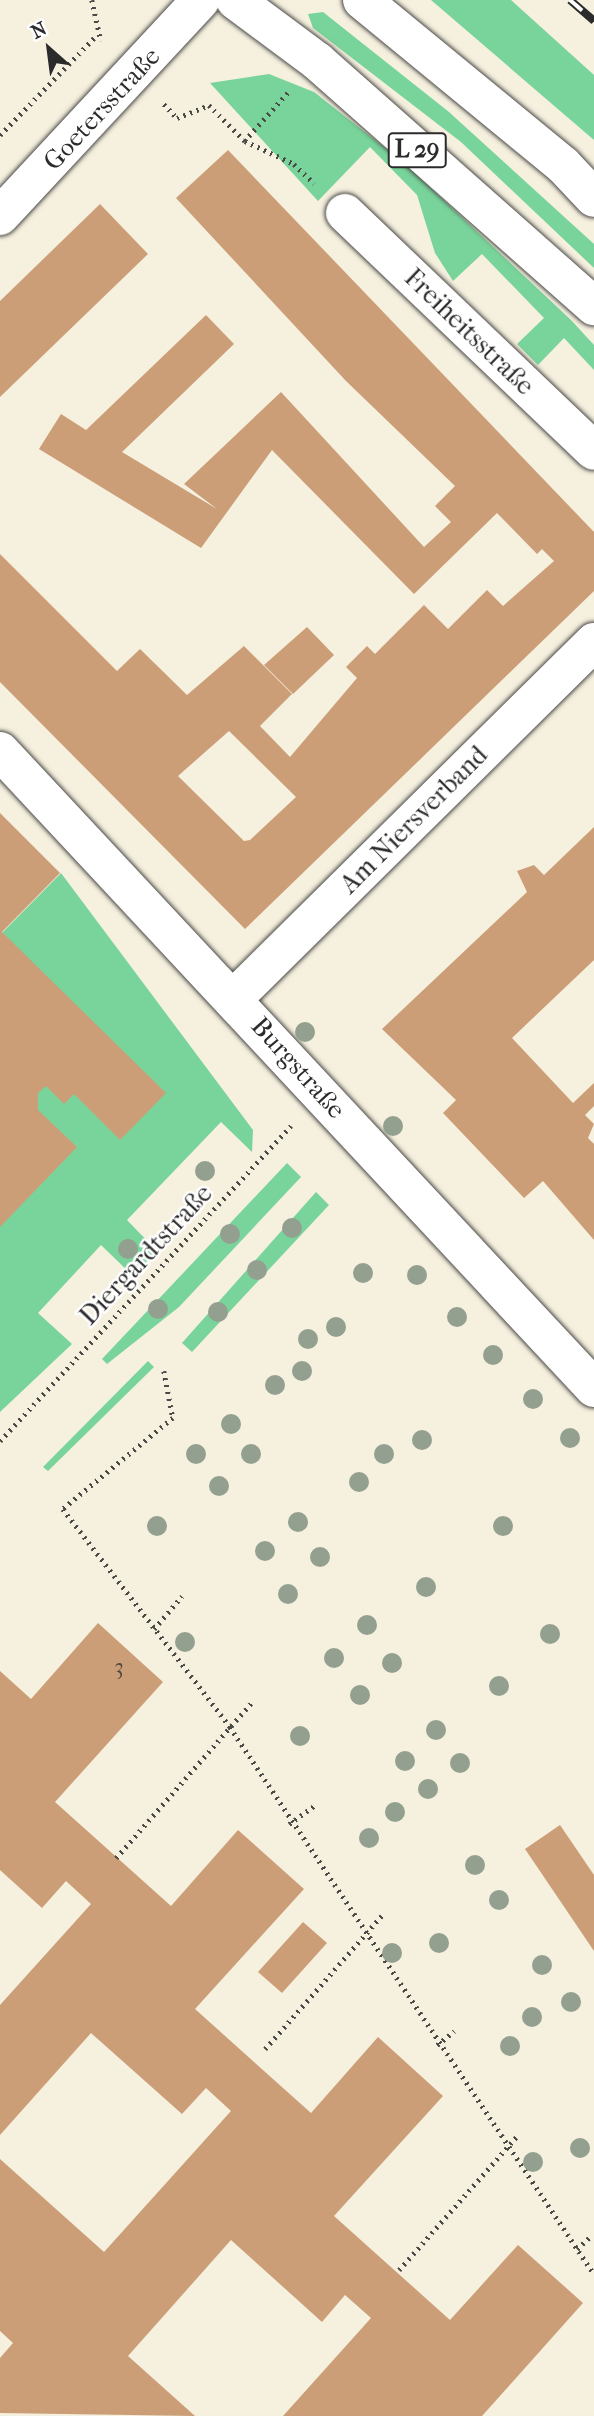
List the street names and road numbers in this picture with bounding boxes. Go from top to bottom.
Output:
street label: Goetersstraße [37,41,167,177]
road number: L 29 [387,130,447,170]
street label: Freiheitsstraße [398,262,540,402]
street label: Am Niersverband [334,740,494,900]
street label: Burgstraße [244,1011,352,1125]
street label: Diergardtstraße [73,1178,219,1332]

